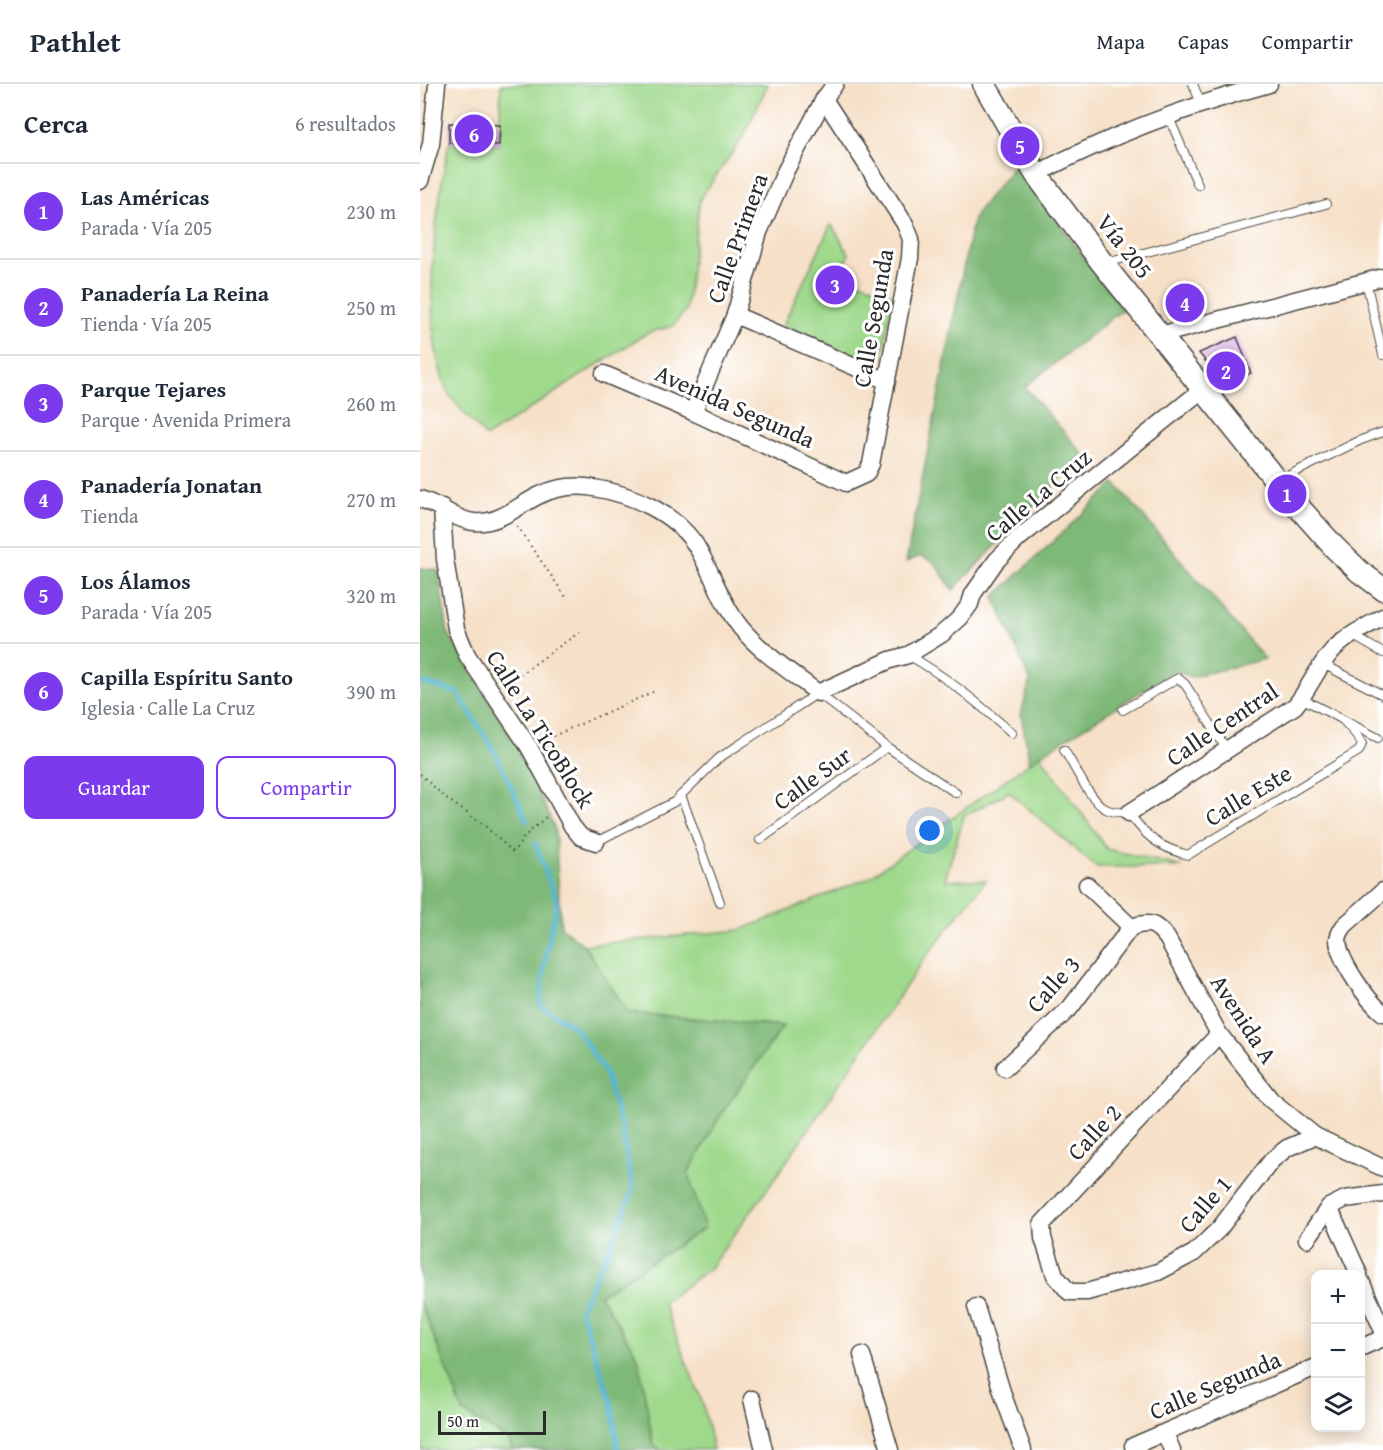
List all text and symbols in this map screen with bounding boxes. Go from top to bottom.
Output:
text: Pathlet [30,21,121,62]
text: Mapa [1096,26,1145,57]
text: Capas [1178,26,1229,57]
text: Compartir [1262,26,1353,57]
text: Cerca [24,104,88,143]
text: 6 resultados [295,109,396,138]
pin: 6 [454,112,494,156]
pin: 5 [1000,124,1040,168]
street label: Calle Primera [697,168,777,308]
text: Las Américas [81,181,210,213]
text: 1 [38,197,49,226]
text: 230 m [346,197,396,226]
street label: Vía 205 [1089,206,1161,286]
text: Parada · Vía 205 [81,213,212,242]
street label: Calle Segunda [844,245,902,390]
pin: 3 [816,262,854,308]
text: Panadería La Reina [81,277,269,309]
pin: 4 [1166,280,1204,326]
text: 2 [38,293,49,322]
text: 250 m [346,293,396,322]
text: Tienda · Vía 205 [81,309,212,338]
pin: 2 [1206,348,1246,394]
street label: Avenida Segunda [650,355,821,457]
text: Parque Tejares [81,373,226,405]
text: 3 [38,389,49,418]
text: 260 m [346,389,396,418]
text: Parque · Avenida Primera [81,405,291,434]
street label: Calle La Cruz [977,440,1099,550]
text: Panadería Jonatan [81,469,262,501]
pin: 1 [1268,472,1306,516]
text: 4 [38,485,49,514]
text: 270 m [346,485,396,514]
text: Tienda [81,501,139,530]
text: Los Álamos [81,565,191,597]
text: 5 [38,581,49,610]
text: 320 m [346,581,396,610]
text: Parada · Vía 205 [81,597,212,626]
street label: Calle La TicoBlock [478,643,604,816]
text: Capilla Espíritu Santo [81,661,293,693]
street label: Calle Central [1159,673,1285,774]
text: 6 [38,677,49,706]
text: 390 m [346,677,396,706]
text: Iglesia · Calle La Cruz [81,693,255,722]
street label: Calle Sur [766,738,858,818]
street label: Calle Este [1198,755,1298,835]
button: Guardar [24,756,204,819]
button: Compartir [216,756,396,819]
your location [915,816,944,845]
street label: Calle 3 [1018,948,1088,1020]
street label: Avenida A [1202,967,1286,1071]
street label: Calle 2 [1059,1096,1129,1168]
street label: Calle 1 [1170,1168,1240,1240]
map controls [1311,1270,1365,1432]
button: + [1311,1270,1365,1324]
button: − [1311,1324,1365,1378]
street label: Calle Segunda [1144,1341,1287,1428]
button: layers [1311,1378,1365,1432]
scale bar [438,1408,546,1436]
text: 50 m [447,1409,479,1433]

